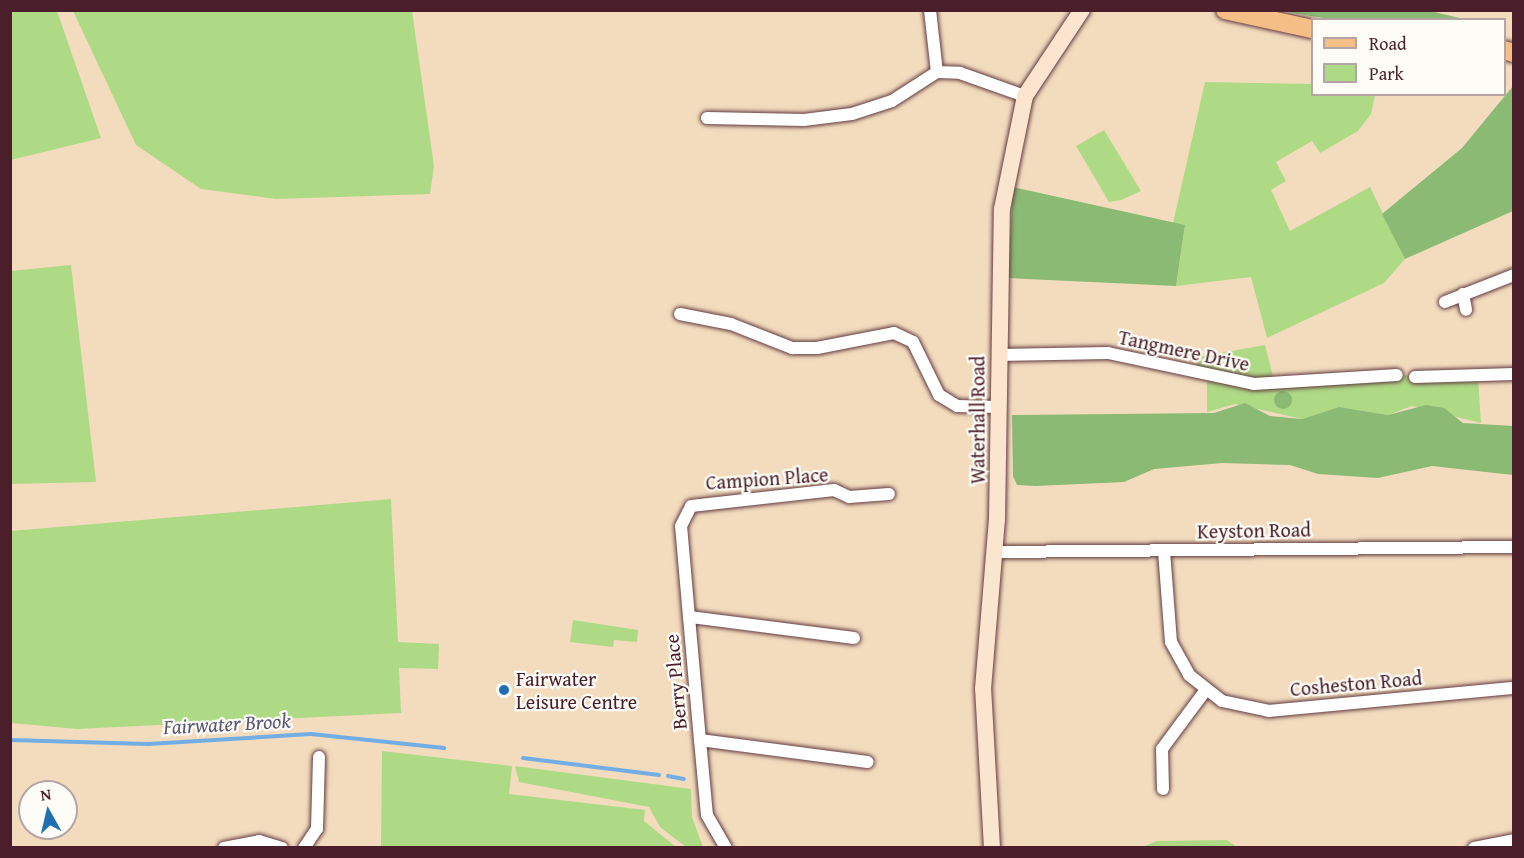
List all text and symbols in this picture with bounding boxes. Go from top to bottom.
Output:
legend [1311,18,1506,96]
text: Road [1369,30,1407,57]
text: Park [1369,60,1404,87]
street label: Tangmere Drive [1116,324,1252,376]
street label: Waterhall Road [965,356,989,484]
street label: Campion Place [705,462,829,494]
street label: Keyston Road [1197,517,1311,543]
street label: Berry Place [659,633,691,731]
street label: Cosheston Road [1289,665,1423,701]
place label: Fairwater Leisure Centre [516,666,637,713]
marker: Fairwater Leisure Centre [497,683,511,697]
water label: Fairwater Brook [163,708,291,740]
north arrow [18,780,78,840]
text: N [39,782,53,807]

